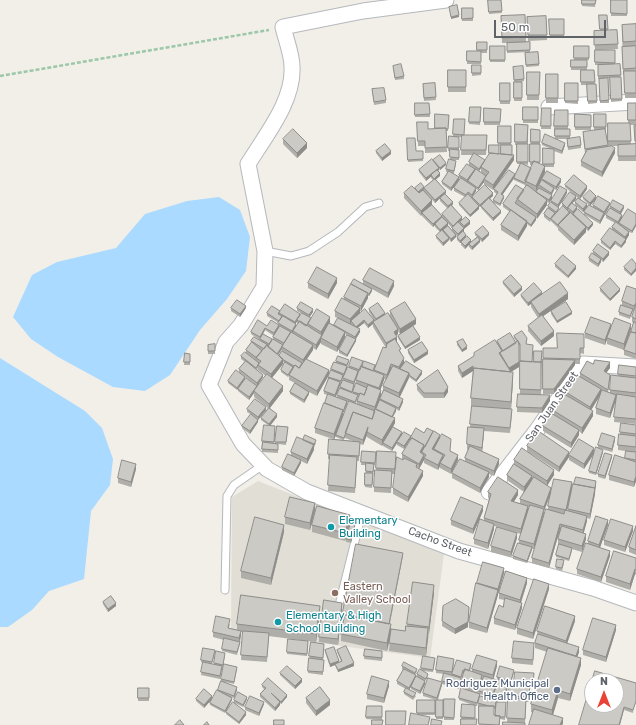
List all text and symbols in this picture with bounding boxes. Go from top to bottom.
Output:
scale bar [496,12,608,38]
text: 50 m [501,20,529,34]
street label: San Juan Street [523,369,581,445]
place label: Elementary Building [339,514,398,540]
marker: Elementary Building [326,522,336,532]
street label: Cacho Street [406,524,474,560]
place label: Eastern Valley School [343,580,411,606]
marker: Eastern Valley School [330,588,340,598]
place label: Elementary & High School Building [286,609,381,635]
marker: Elementary & High School Building [273,617,283,627]
north arrow [584,673,624,713]
text: N [600,675,608,688]
place label: Rodriguez Municipal Health Office [446,677,549,703]
marker: Rodriguez Municipal Health Office [552,685,562,695]

